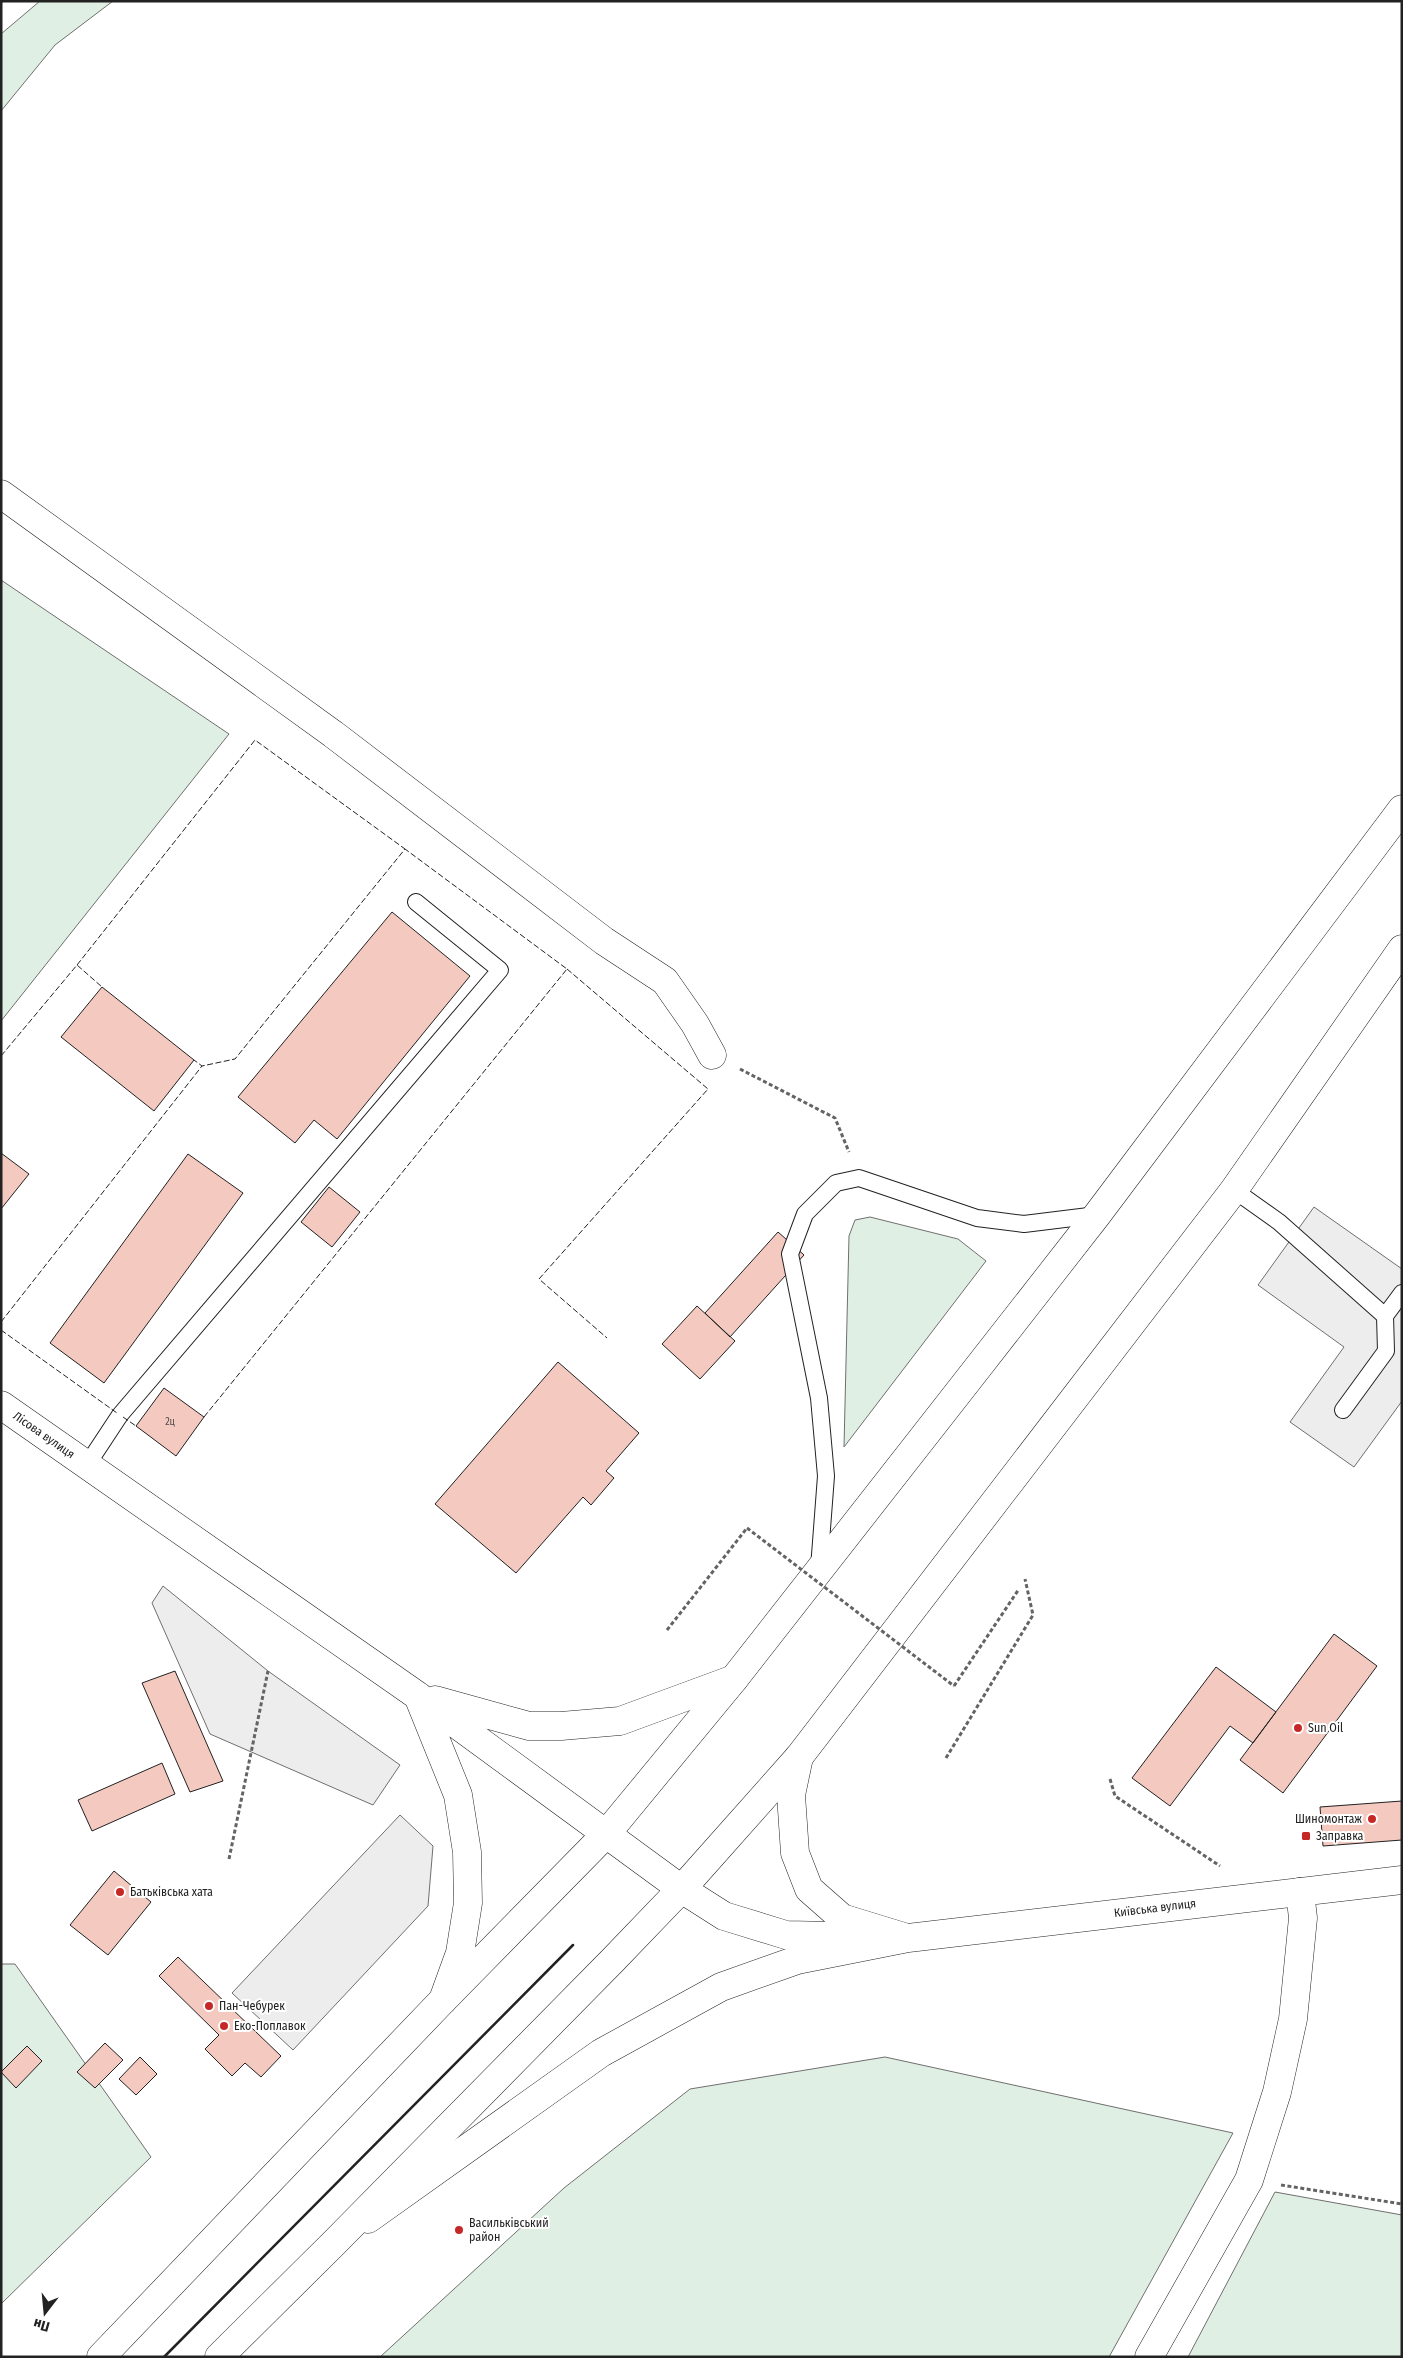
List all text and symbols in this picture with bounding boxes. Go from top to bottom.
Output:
street label: Лісова вулиця [11,1409,77,1461]
house number: 2ц [165,1416,176,1428]
place label: Sun Oil [1308,1721,1343,1735]
marker: Sun Oil [1292,1722,1304,1734]
place label: Шиномонтаж [1295,1812,1362,1826]
marker: Шиномонтаж [1366,1813,1378,1825]
place label: Заправка [1316,1829,1364,1843]
marker: Заправка [1300,1830,1312,1842]
place label: Батьківська хата [130,1885,213,1899]
marker: Батьківська хата [114,1886,126,1898]
street label: Київська вулиця [1113,1896,1197,1920]
place label: Пан-Чебурек [219,1999,285,2013]
marker: Пан-Чебурек [203,2000,215,2012]
place label: Еко-Поплавок [234,2019,306,2033]
marker: Еко-Поплавок [218,2020,230,2032]
place label: Васильківський район [469,2216,549,2244]
marker: Васильківський район [453,2224,465,2236]
north arrow [20,2288,70,2338]
text: Пн [32,2315,52,2335]

